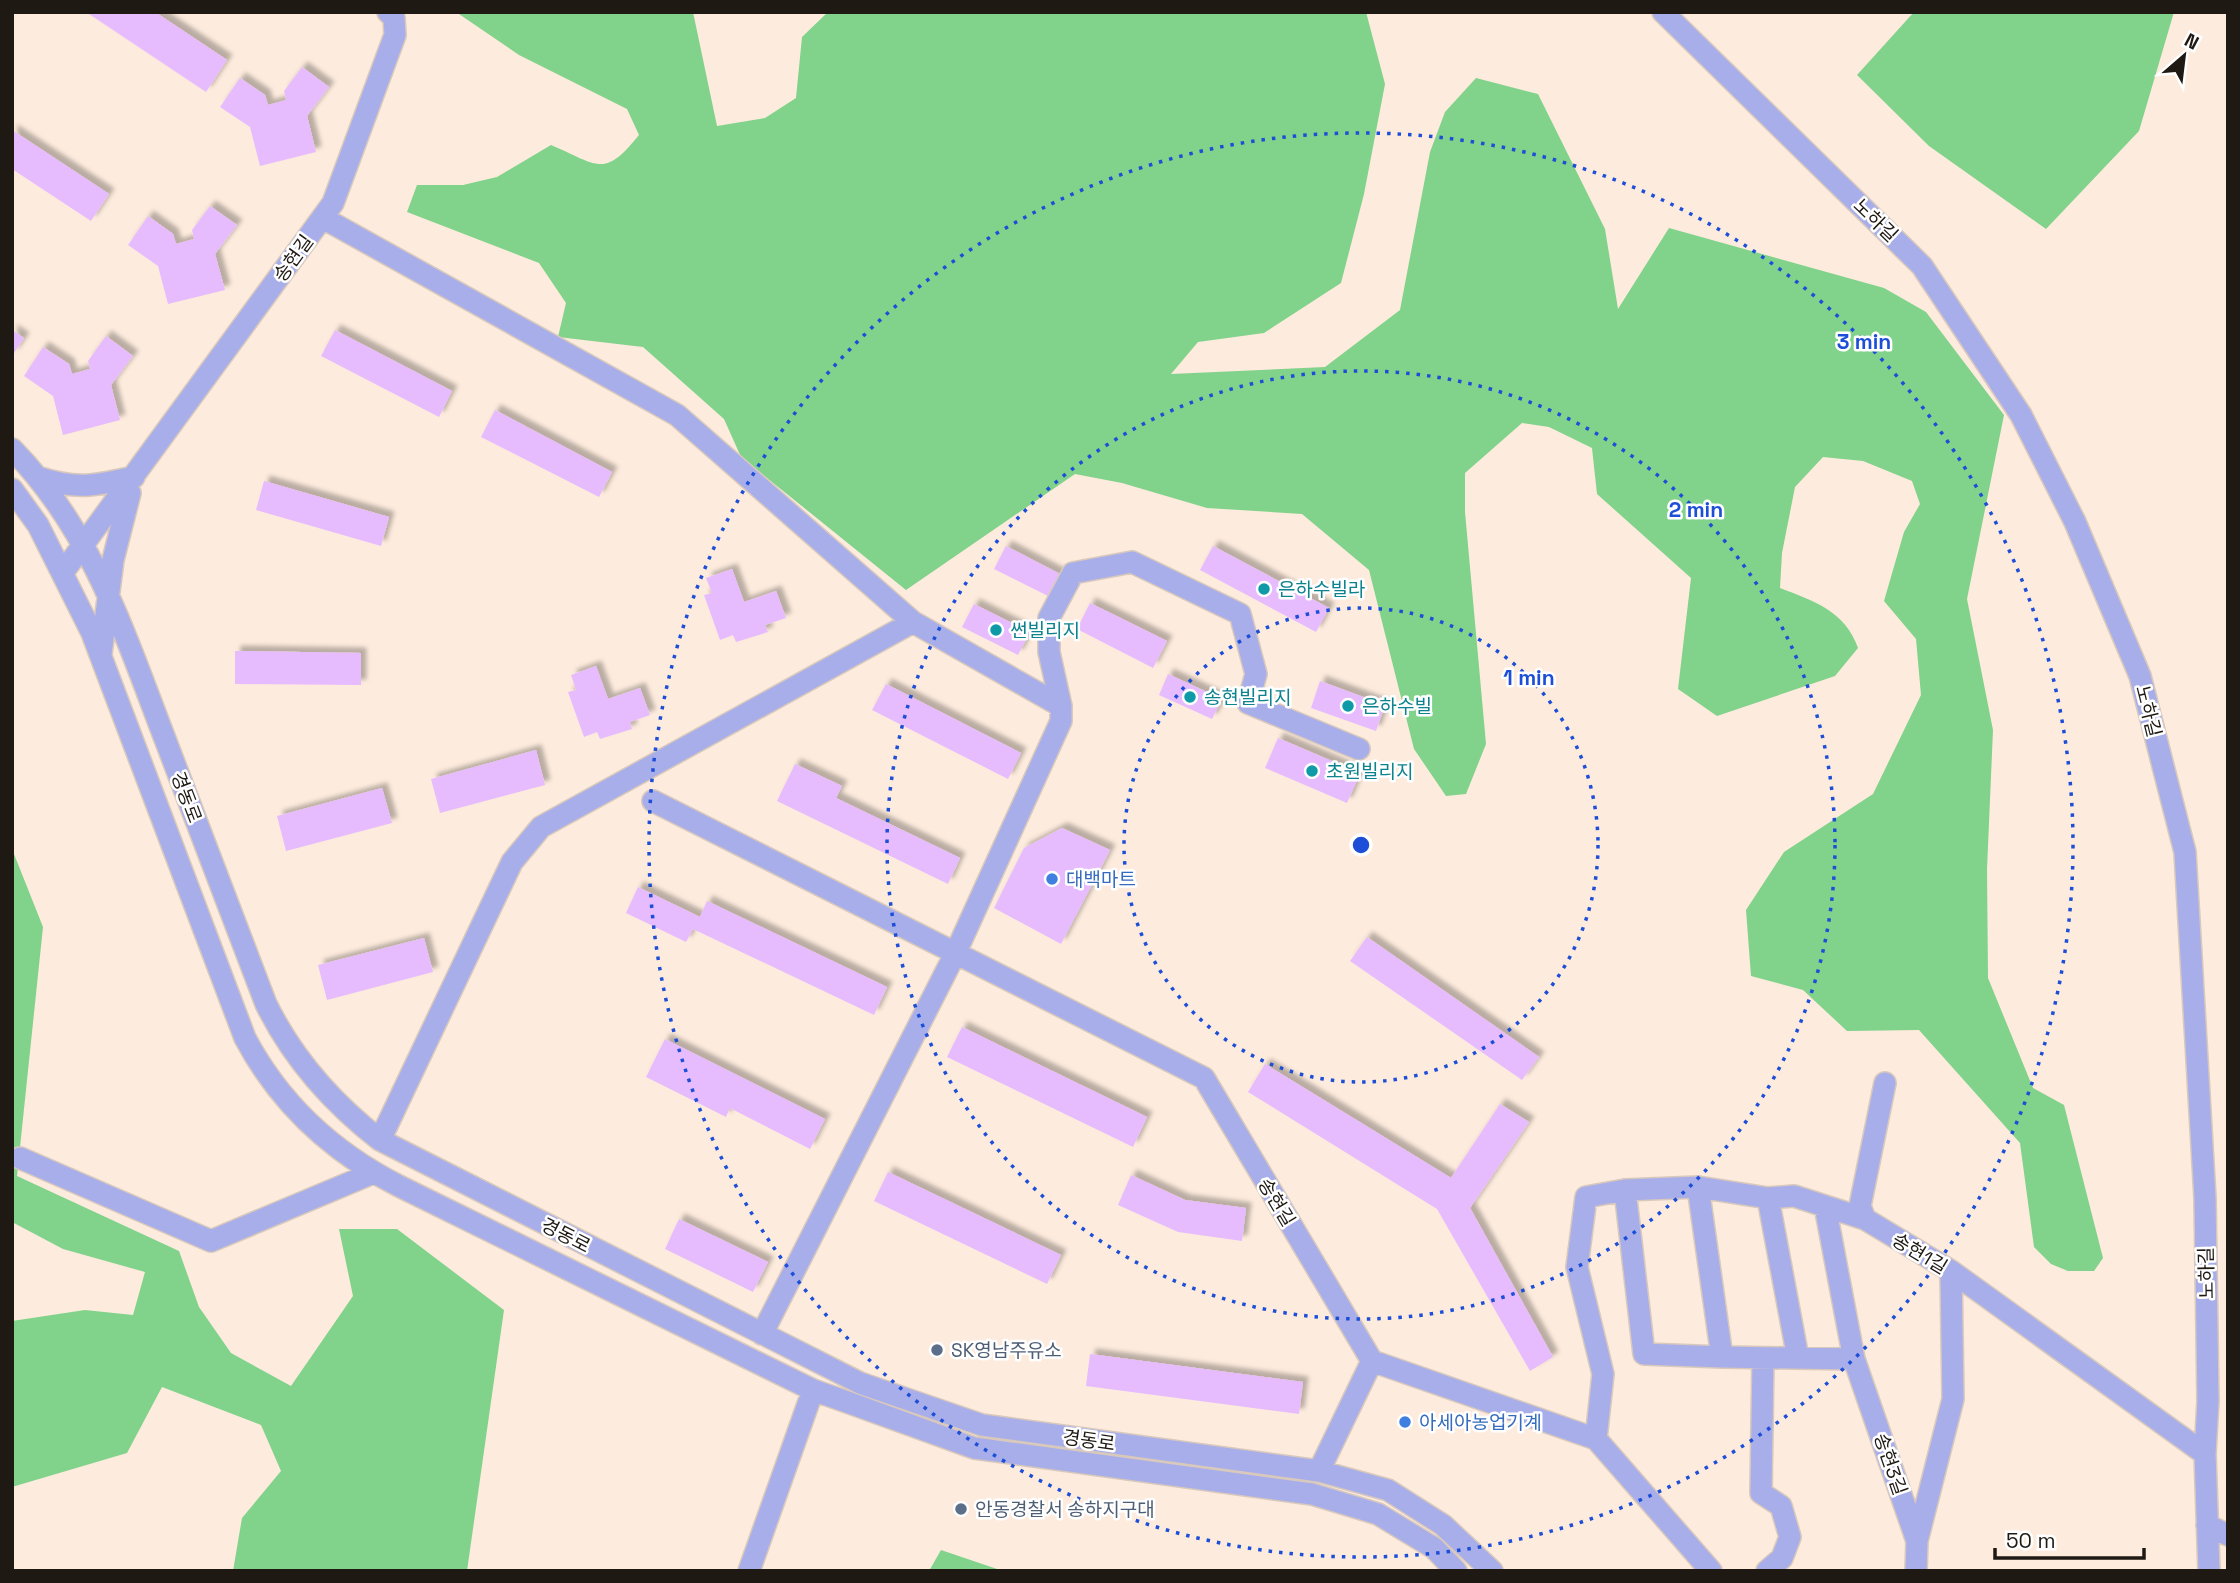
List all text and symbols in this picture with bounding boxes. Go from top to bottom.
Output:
north arrow [2149,21,2219,91]
text: N [2180,27,2203,55]
street label: 노하길 [1848,193,1903,248]
street label: 송현길 [268,230,319,287]
text: 3 min [1837,328,1891,355]
text: 2 min [1669,496,1723,523]
place label: 은하수빌라 [1278,577,1365,602]
marker: 은하수빌라 [1256,581,1272,597]
place label: 썬빌리지 [1010,618,1080,643]
marker: 썬빌리지 [988,622,1004,638]
text: 1 min [1503,664,1555,691]
street label: 노하길 [2130,683,2167,740]
place label: 송현빌리지 [1204,685,1291,710]
marker: 송현빌리지 [1182,689,1198,705]
place label: 은하수빌 [1362,694,1432,719]
marker: 은하수빌 [1340,698,1356,714]
place label: 초원빌리지 [1326,759,1413,784]
marker: 초원빌리지 [1304,763,1320,779]
street label: 경동로 [165,768,208,826]
centre of rings [1349,833,1373,857]
place label: 대백마트 [1066,867,1136,892]
marker: 대백마트 [1044,871,1060,887]
street label: 송현길 [1252,1173,1301,1231]
street label: 경동로 [537,1212,595,1258]
street label: 송현1길 [1887,1227,1952,1280]
street label: 노하길 [2194,1247,2219,1299]
place label: SK영남주유소 [951,1338,1062,1363]
marker: SK영남주유소 [929,1342,945,1358]
place label: 아세아농업기계 [1419,1410,1541,1435]
marker: 아세아농업기계 [1397,1414,1413,1430]
street label: 경동로 [1061,1424,1117,1457]
street label: 송현3길 [1868,1430,1913,1498]
place label: 안동경찰서 송하지구대 [975,1497,1155,1522]
marker: 안동경찰서 송하지구대 [953,1501,969,1517]
scale bar [1995,1516,2144,1560]
text: 50 m [2006,1527,2056,1554]

